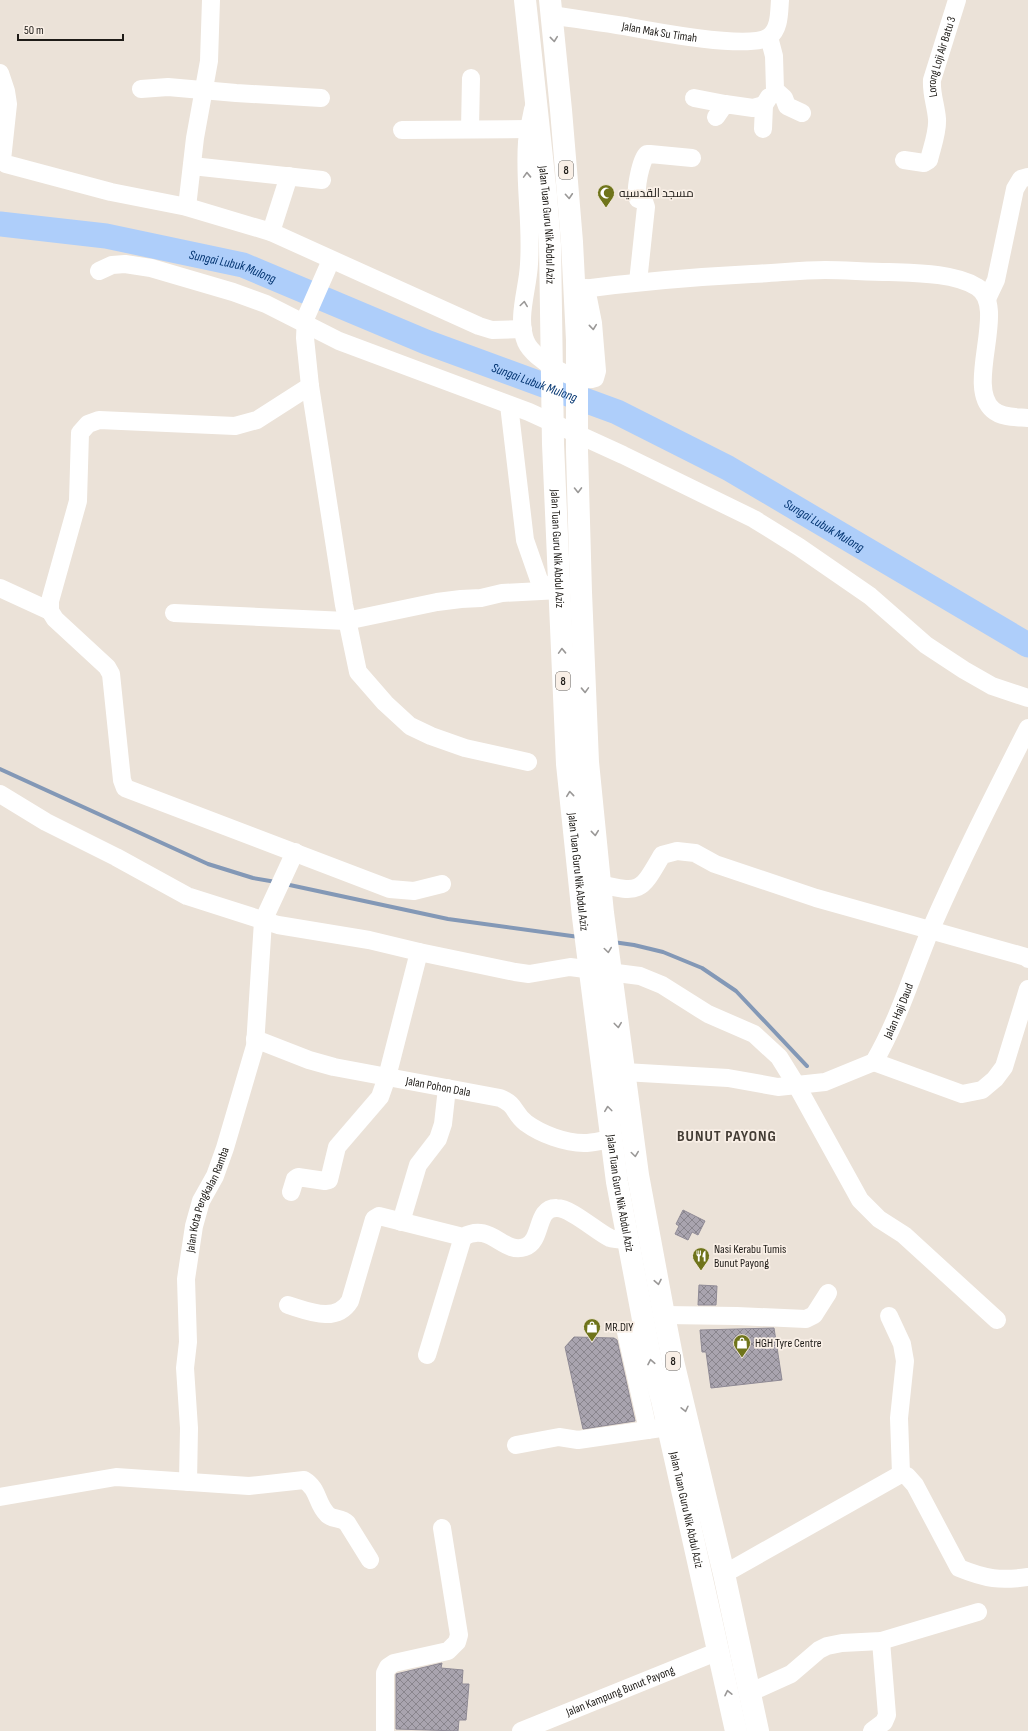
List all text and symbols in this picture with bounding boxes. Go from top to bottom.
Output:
street label: Lorong Loji Air Batu 3 [925,15,959,98]
scale bar [18,16,123,42]
street label: Jalan Mak Su Timah [620,19,698,46]
text: 50 m [24,23,44,38]
one-way arrow [549,36,558,42]
road number: 8 [559,161,573,179]
street label: Jalan Tuan Guru Nik Abdul Aziz [535,164,558,285]
one-way arrow [523,172,531,178]
mosque icon: مسجد القدسيه [596,183,616,208]
place label: مسجد القدسيه [619,186,694,201]
one-way arrow [564,193,573,199]
water label: Sungai Lubuk Mulong [188,247,279,287]
one-way arrow [519,301,528,308]
one-way arrow [589,324,598,330]
water label: Sungai Lubuk Mulong [489,360,580,406]
one-way arrow [574,487,582,493]
street label: Jalan Tuan Guru Nik Abdul Aziz [547,488,567,609]
water label: Sungai Lubuk Mulong [781,496,867,556]
one-way arrow [558,648,566,654]
road number: 8 [556,672,570,690]
one-way arrow [581,687,589,693]
one-way arrow [566,791,575,797]
street label: Jalan Tuan Guru Nik Abdul Aziz [564,811,592,932]
one-way arrow [590,830,599,836]
one-way arrow [603,947,612,953]
street label: Jalan Haji Daud [880,981,917,1042]
one-way arrow [613,1022,622,1028]
street label: Jalan Pohon Dala [404,1073,472,1100]
one-way arrow [604,1106,613,1112]
district label: BUNUT PAYONG [677,1127,777,1146]
street label: Jalan Tuan Guru Nik Abdul Aziz [603,1133,637,1254]
street label: Jalan Kota Pengkalan Ramba [183,1145,233,1255]
one-way arrow [630,1151,639,1157]
place label: Nasi Kerabu Tumis Bunut Payong [714,1242,786,1271]
restaurant icon: Nasi Kerabu Tumis Bunut Payong [691,1246,711,1271]
one-way arrow [654,1279,662,1285]
shop icon: MR.DIY [582,1317,602,1342]
place label: MR.DIY [605,1320,633,1335]
shop icon: HGH Tyre Centre [732,1333,752,1358]
place label: HGH Tyre Centre [755,1336,822,1351]
road number: 8 [666,1352,680,1370]
one-way arrow [648,1359,656,1365]
one-way arrow [681,1406,689,1412]
street label: Jalan Tuan Guru Nik Abdul Aziz [666,1449,706,1570]
street label: Jalan Kampung Bunut Payong [563,1663,677,1720]
one-way arrow [725,1690,733,1696]

